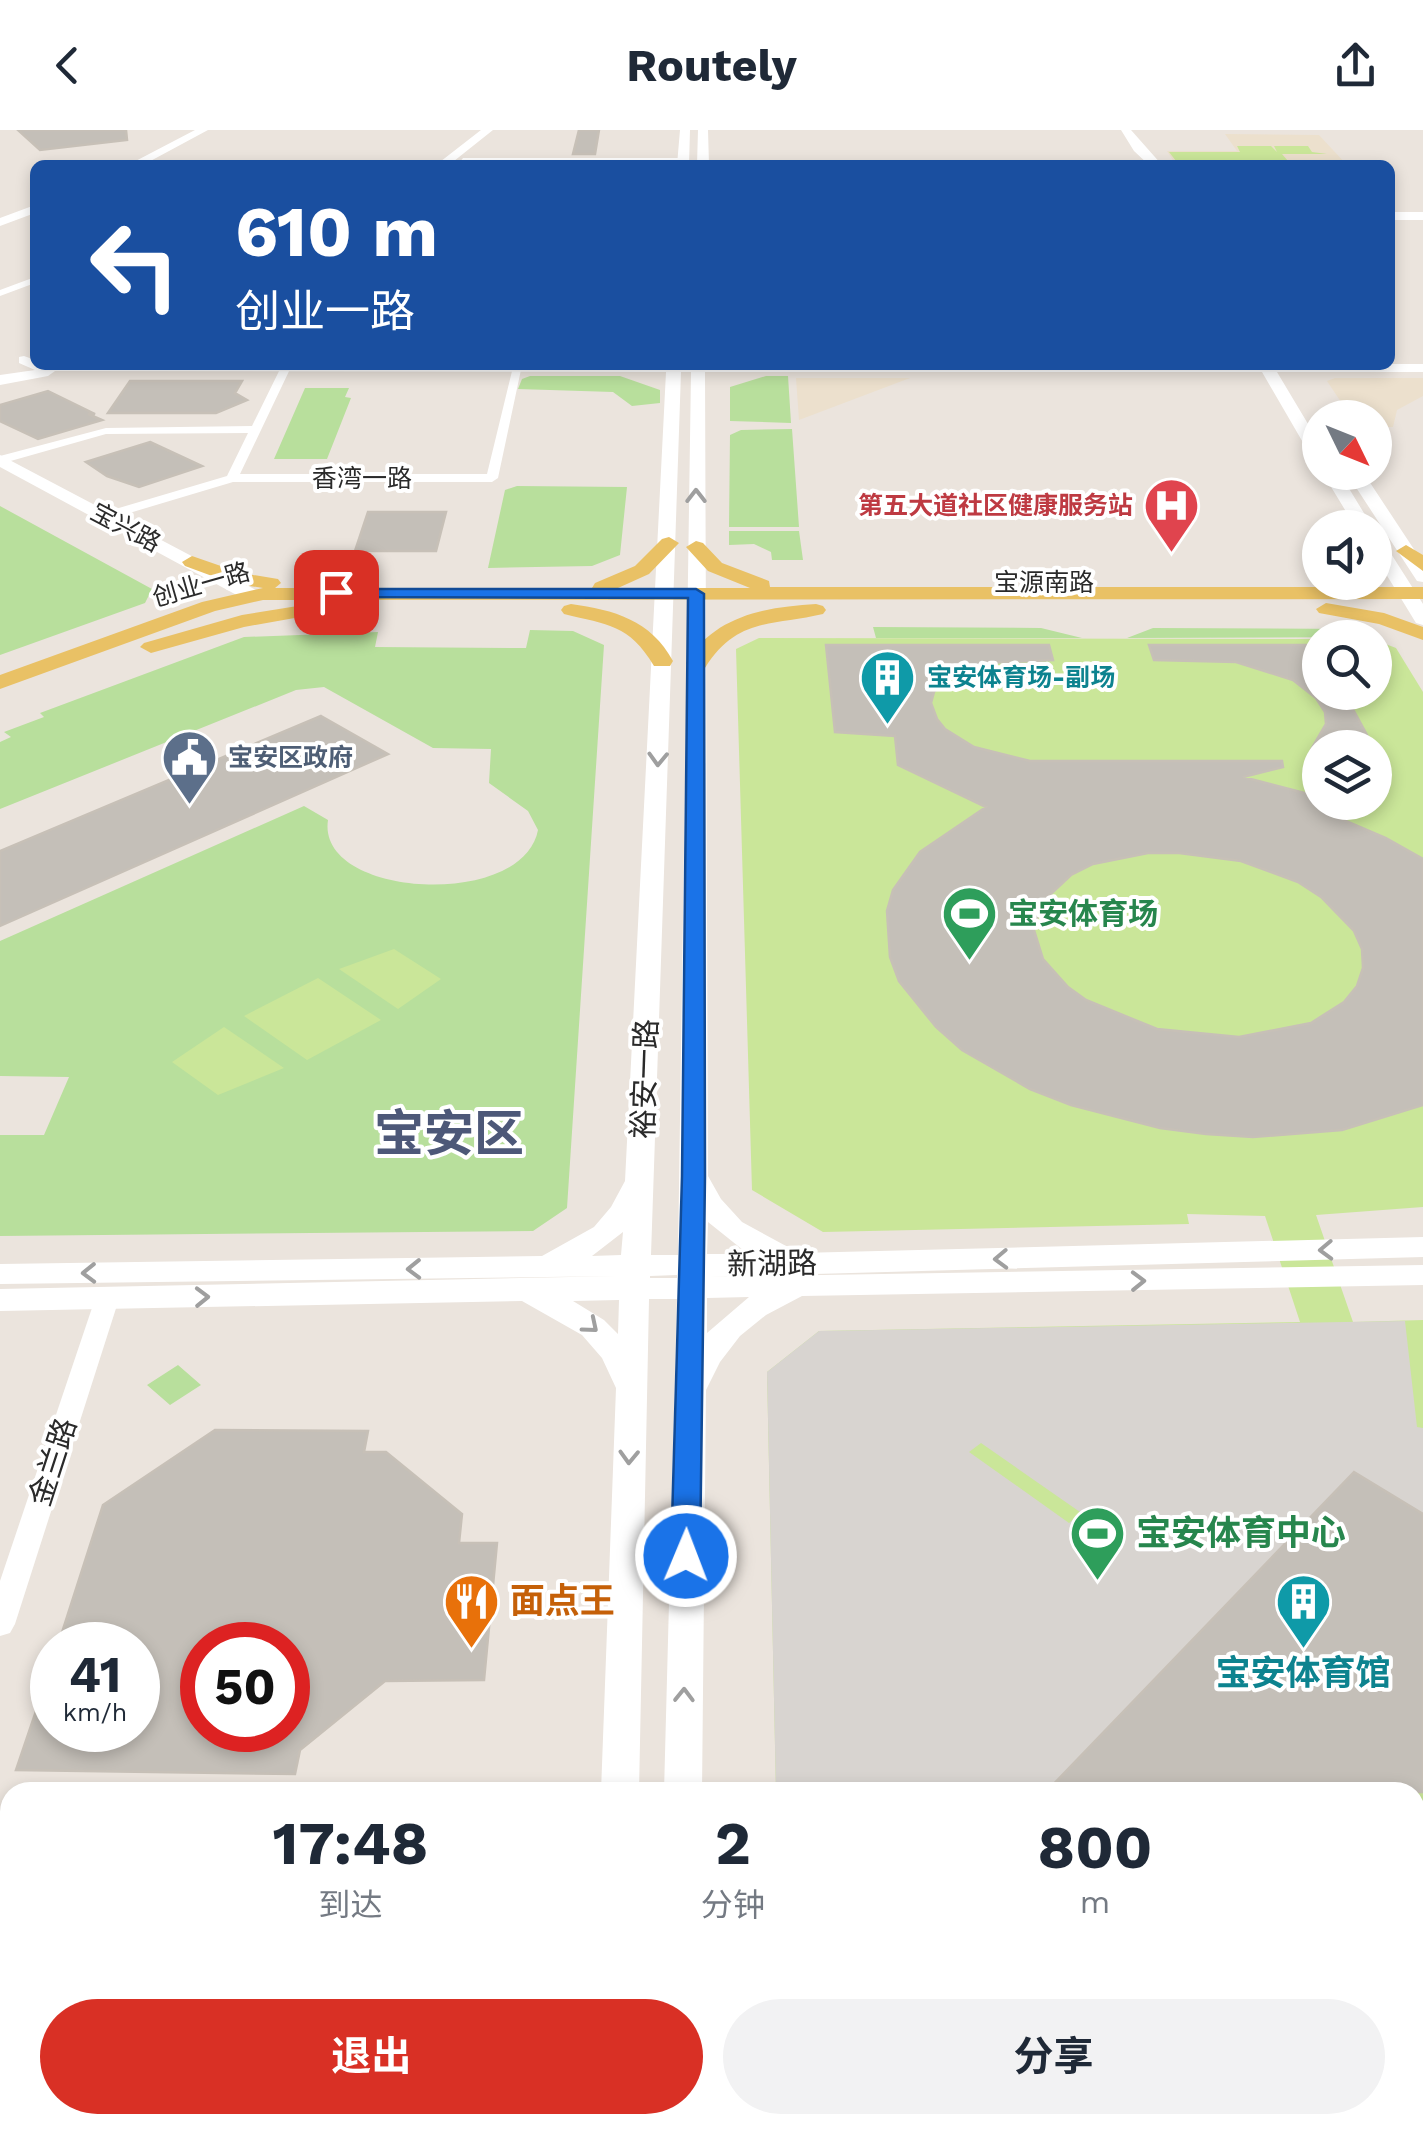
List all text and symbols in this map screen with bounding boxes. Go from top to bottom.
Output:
icon: back [40,38,95,93]
icon: share [1328,38,1383,93]
text: Routely [626,39,797,92]
text: 610 m [235,191,438,273]
icon: left [70,200,200,330]
text: 创业一路 [235,285,415,338]
north arrow [1302,400,1392,490]
map controls [1302,400,1392,820]
street label: 香湾一路 [312,464,412,493]
hospital icon: 第五大道社区健康服务站 [1142,475,1202,554]
one-way arrow [685,487,707,502]
place label: 第五大道社区健康服务站 [858,491,1133,520]
street label: 宝兴路 [86,497,166,558]
button: sound [1302,510,1392,600]
pin [294,550,379,635]
street label: 创业一路 [149,557,253,612]
icon: arrive [309,565,364,620]
street label: 宝源南路 [994,568,1094,597]
button: search [1302,620,1392,710]
building icon: 宝安体育场-副场 [858,647,918,726]
place label: 宝安体育场-副场 [927,663,1115,692]
public building icon: 宝安区政府 [159,727,219,806]
button: layers [1302,730,1392,820]
place label: 宝安区政府 [228,743,353,772]
one-way arrow [647,751,668,767]
sports icon: 宝安体育场 [939,884,999,963]
place label: 宝安体育场 [1008,896,1158,931]
street label: 裕安一路 [625,1018,664,1140]
district label: 宝安区 [374,1104,524,1163]
one-way arrow [1317,1239,1333,1260]
street label: 新湖路 [727,1245,817,1282]
one-way arrow [992,1248,1008,1269]
one-way arrow [406,1258,422,1279]
one-way arrow [81,1262,97,1283]
one-way arrow [1131,1270,1147,1291]
one-way arrow [195,1287,211,1308]
one-way arrow [579,1315,598,1333]
street label: 金兰路 [22,1414,83,1510]
one-way arrow [618,1450,640,1465]
sports icon: 宝安体育中心 [1067,1503,1127,1582]
position arrow [634,1504,738,1608]
place label: 宝安体育中心 [1136,1512,1346,1554]
restaurant icon: 面点王 [441,1571,501,1650]
building icon: 宝安体育馆 [1273,1572,1333,1651]
place label: 面点王 [510,1580,615,1622]
speed limit sign: 50 [180,1622,310,1752]
text: 41 [69,1645,121,1704]
place label: 宝安体育馆 [1215,1652,1391,1694]
one-way arrow [673,1687,695,1702]
text: km/h [63,1698,127,1727]
text: 17:48 [273,1808,428,1879]
text: 2 [715,1808,751,1879]
text: 800 [1038,1812,1152,1883]
text: m [1080,1883,1110,1921]
text: 到达 [318,1886,382,1924]
text: 分钟 [701,1886,765,1924]
button: 退出 [40,1999,703,2114]
button: 分享 [723,1999,1385,2114]

